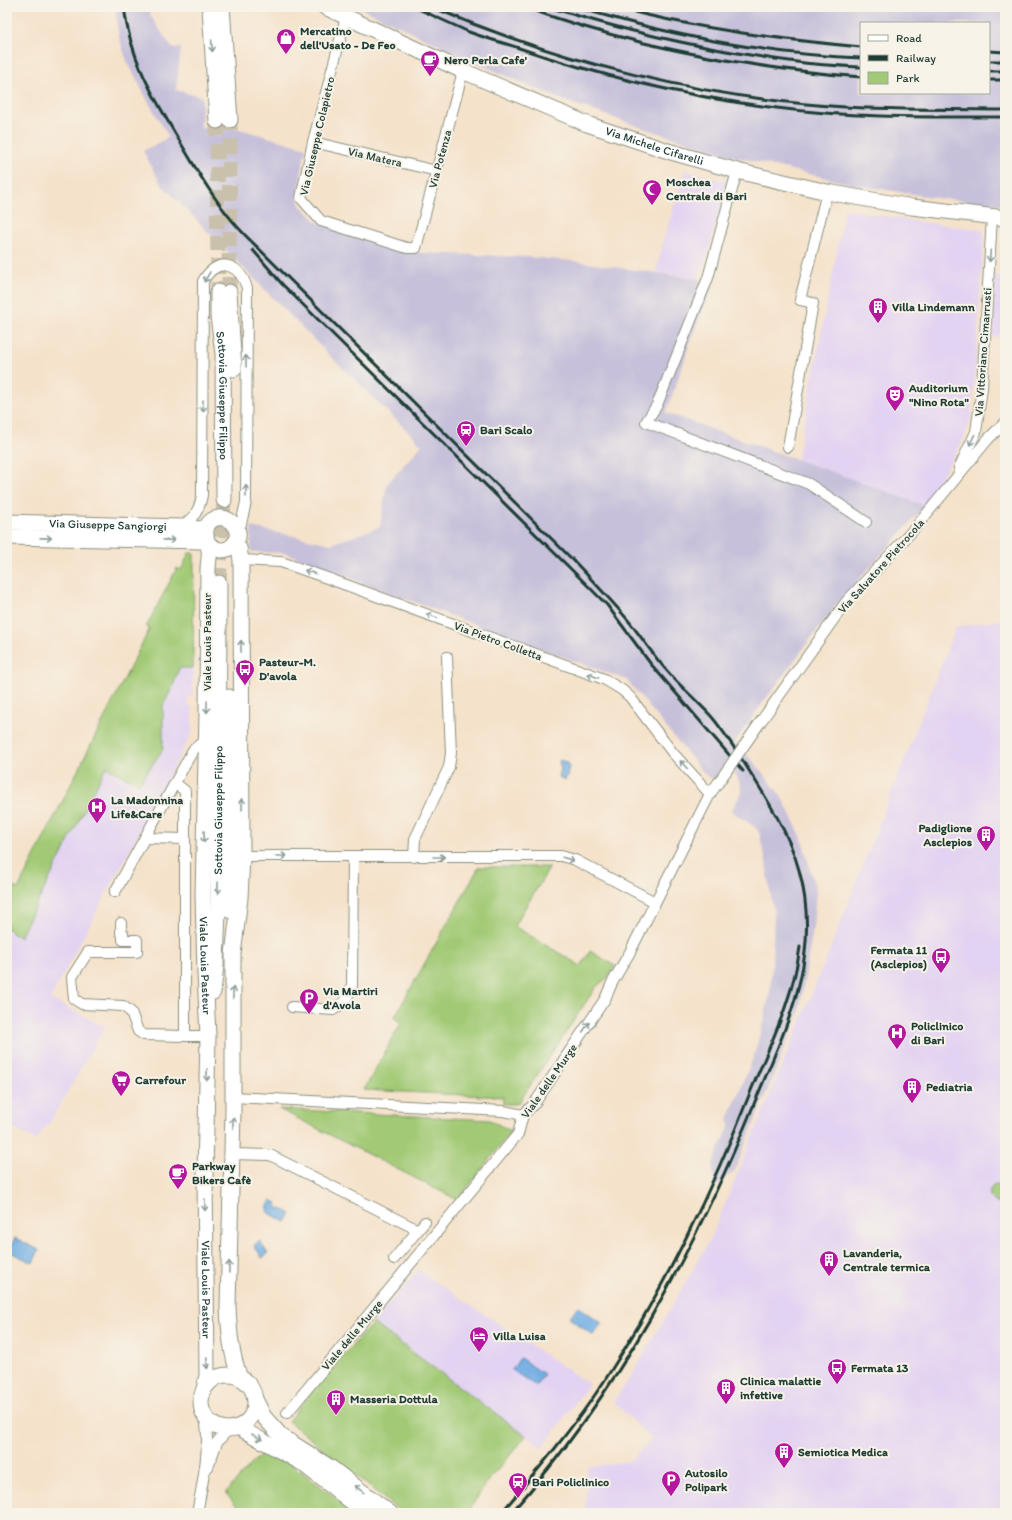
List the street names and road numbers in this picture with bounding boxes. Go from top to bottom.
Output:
street label: Via Giuseppe Colapietro [296,75,338,197]
street label: Via Michele Cifarelli [604,124,705,168]
street label: Via Potenza [426,128,455,190]
street label: Via Matera [346,144,404,170]
street label: Via Vittoriano Cimarrusti [972,287,994,417]
street label: Sottovia Giuseppe Filippo [213,330,231,460]
street label: Via Giuseppe Sangiorgi [49,516,167,534]
street label: Via Salvatore Pietrocola [835,516,927,616]
street label: Viale Louis Pasteur [200,593,214,691]
street label: Via Pietro Colletta [452,619,544,664]
street label: Sottovia Giuseppe Filippo [211,746,226,875]
street label: Viale Louis Pasteur [197,916,214,1015]
street label: Viale delle Murge [518,1041,580,1121]
street label: Viale Louis Pasteur [199,1240,214,1339]
street label: Viale delle Murge [318,1297,386,1373]

